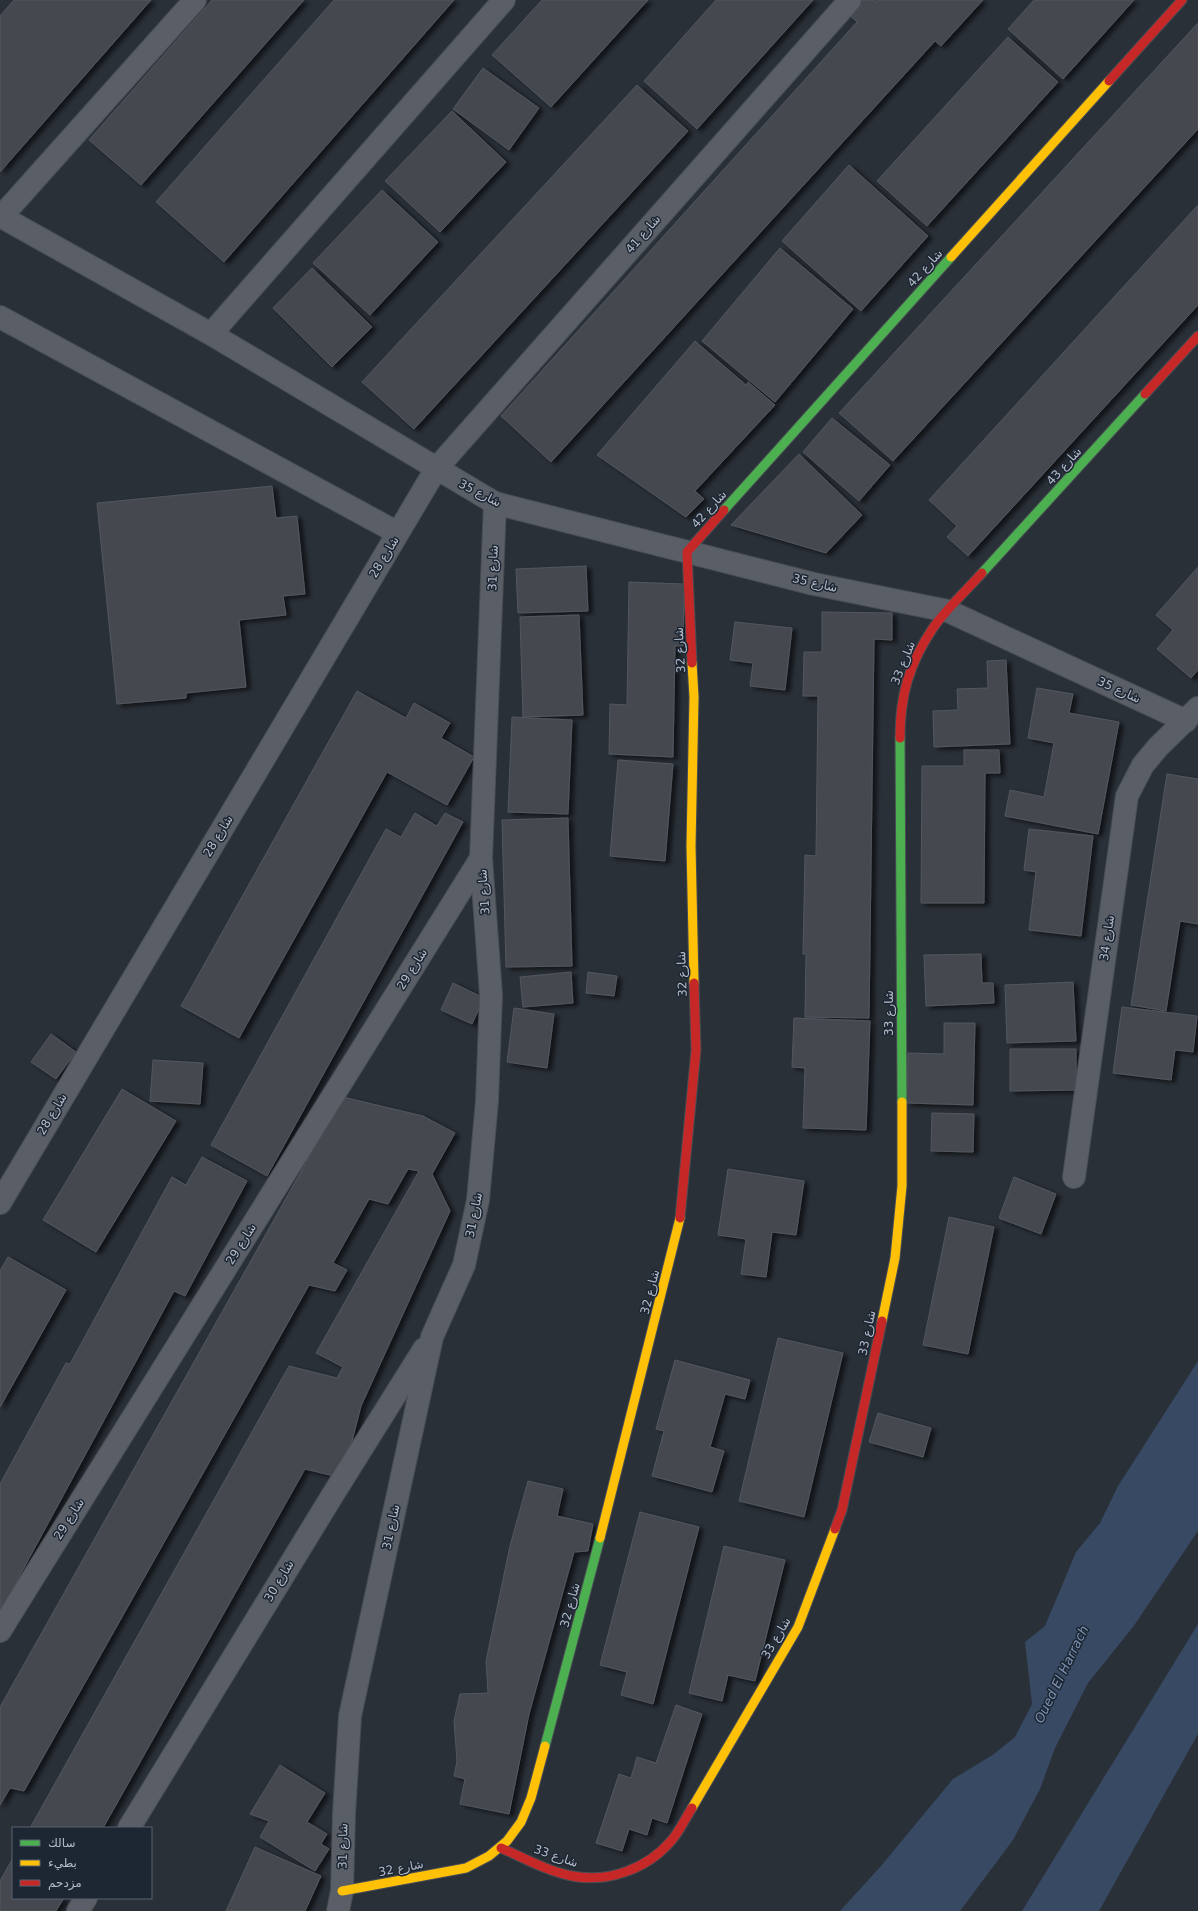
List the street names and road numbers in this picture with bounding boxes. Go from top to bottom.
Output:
street label: شارع 41 [623,212,664,257]
street label: شارع 42 [904,246,946,290]
street label: شارع 43 [1043,444,1085,488]
street label: شارع 35 [456,476,504,511]
street label: شارع 42 [688,487,730,531]
street label: شارع 28 [366,534,403,581]
street label: شارع 31 [485,545,502,591]
street label: شارع 35 [791,571,839,596]
street label: شارع 32 [672,627,689,673]
street label: شارع 33 [888,639,919,687]
street label: شارع 35 [1095,674,1143,707]
street label: شارع 28 [200,813,237,860]
street label: شارع 31 [475,869,494,915]
street label: شارع 34 [1097,914,1118,962]
street label: شارع 29 [394,946,431,993]
street label: شارع 32 [674,951,691,997]
street label: شارع 33 [882,990,897,1036]
street label: شارع 28 [34,1091,71,1138]
street label: شارع 31 [463,1191,486,1239]
street label: شارع 29 [223,1221,260,1268]
street label: شارع 32 [638,1268,663,1316]
street label: شارع 33 [855,1309,880,1357]
street label: شارع 29 [51,1496,88,1543]
street label: شارع 31 [379,1503,404,1551]
street label: شارع 30 [261,1558,298,1605]
street label: شارع 32 [557,1581,584,1629]
street label: شارع 33 [758,1615,794,1662]
street label: شارع 31 [336,1823,351,1869]
street label: شارع 33 [532,1842,580,1871]
street label: شارع 32 [377,1857,425,1880]

